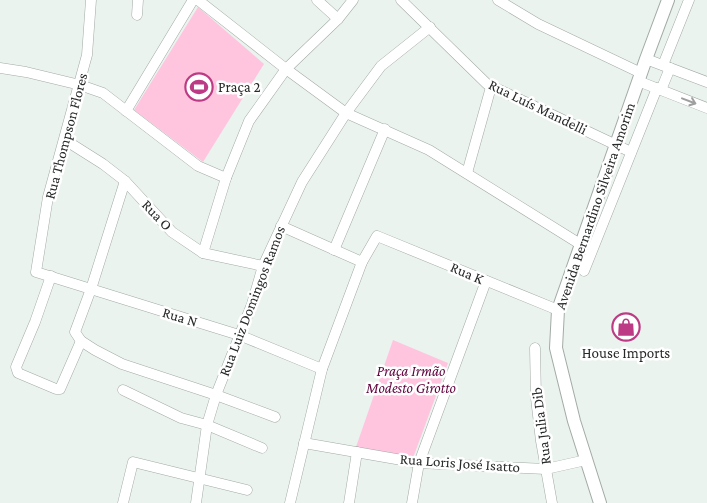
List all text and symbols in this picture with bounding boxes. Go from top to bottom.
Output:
street label: Rua Thompson Flores [41,71,92,201]
sports icon: Praça 2 [184,72,214,102]
street label: Rua Luís Mandelli [486,76,590,138]
place label: Praça 2 [218,79,261,96]
one-way arrow [681,97,696,106]
street label: Avenida Bernardino Silveira Amorim [552,100,638,312]
street label: Rua O [139,197,175,233]
street label: Rua Luiz Domingos Ramos [216,224,289,379]
street label: Rua K [448,259,486,287]
street label: Rua N [161,304,200,330]
shop icon: House Imports [611,312,641,342]
place label: House Imports [582,345,670,362]
park label: Praça Irmão Modesto Girotto [365,363,456,396]
street label: Rua Julia Dib [528,386,555,465]
street label: Rua Loris José Isatto [399,451,521,476]

